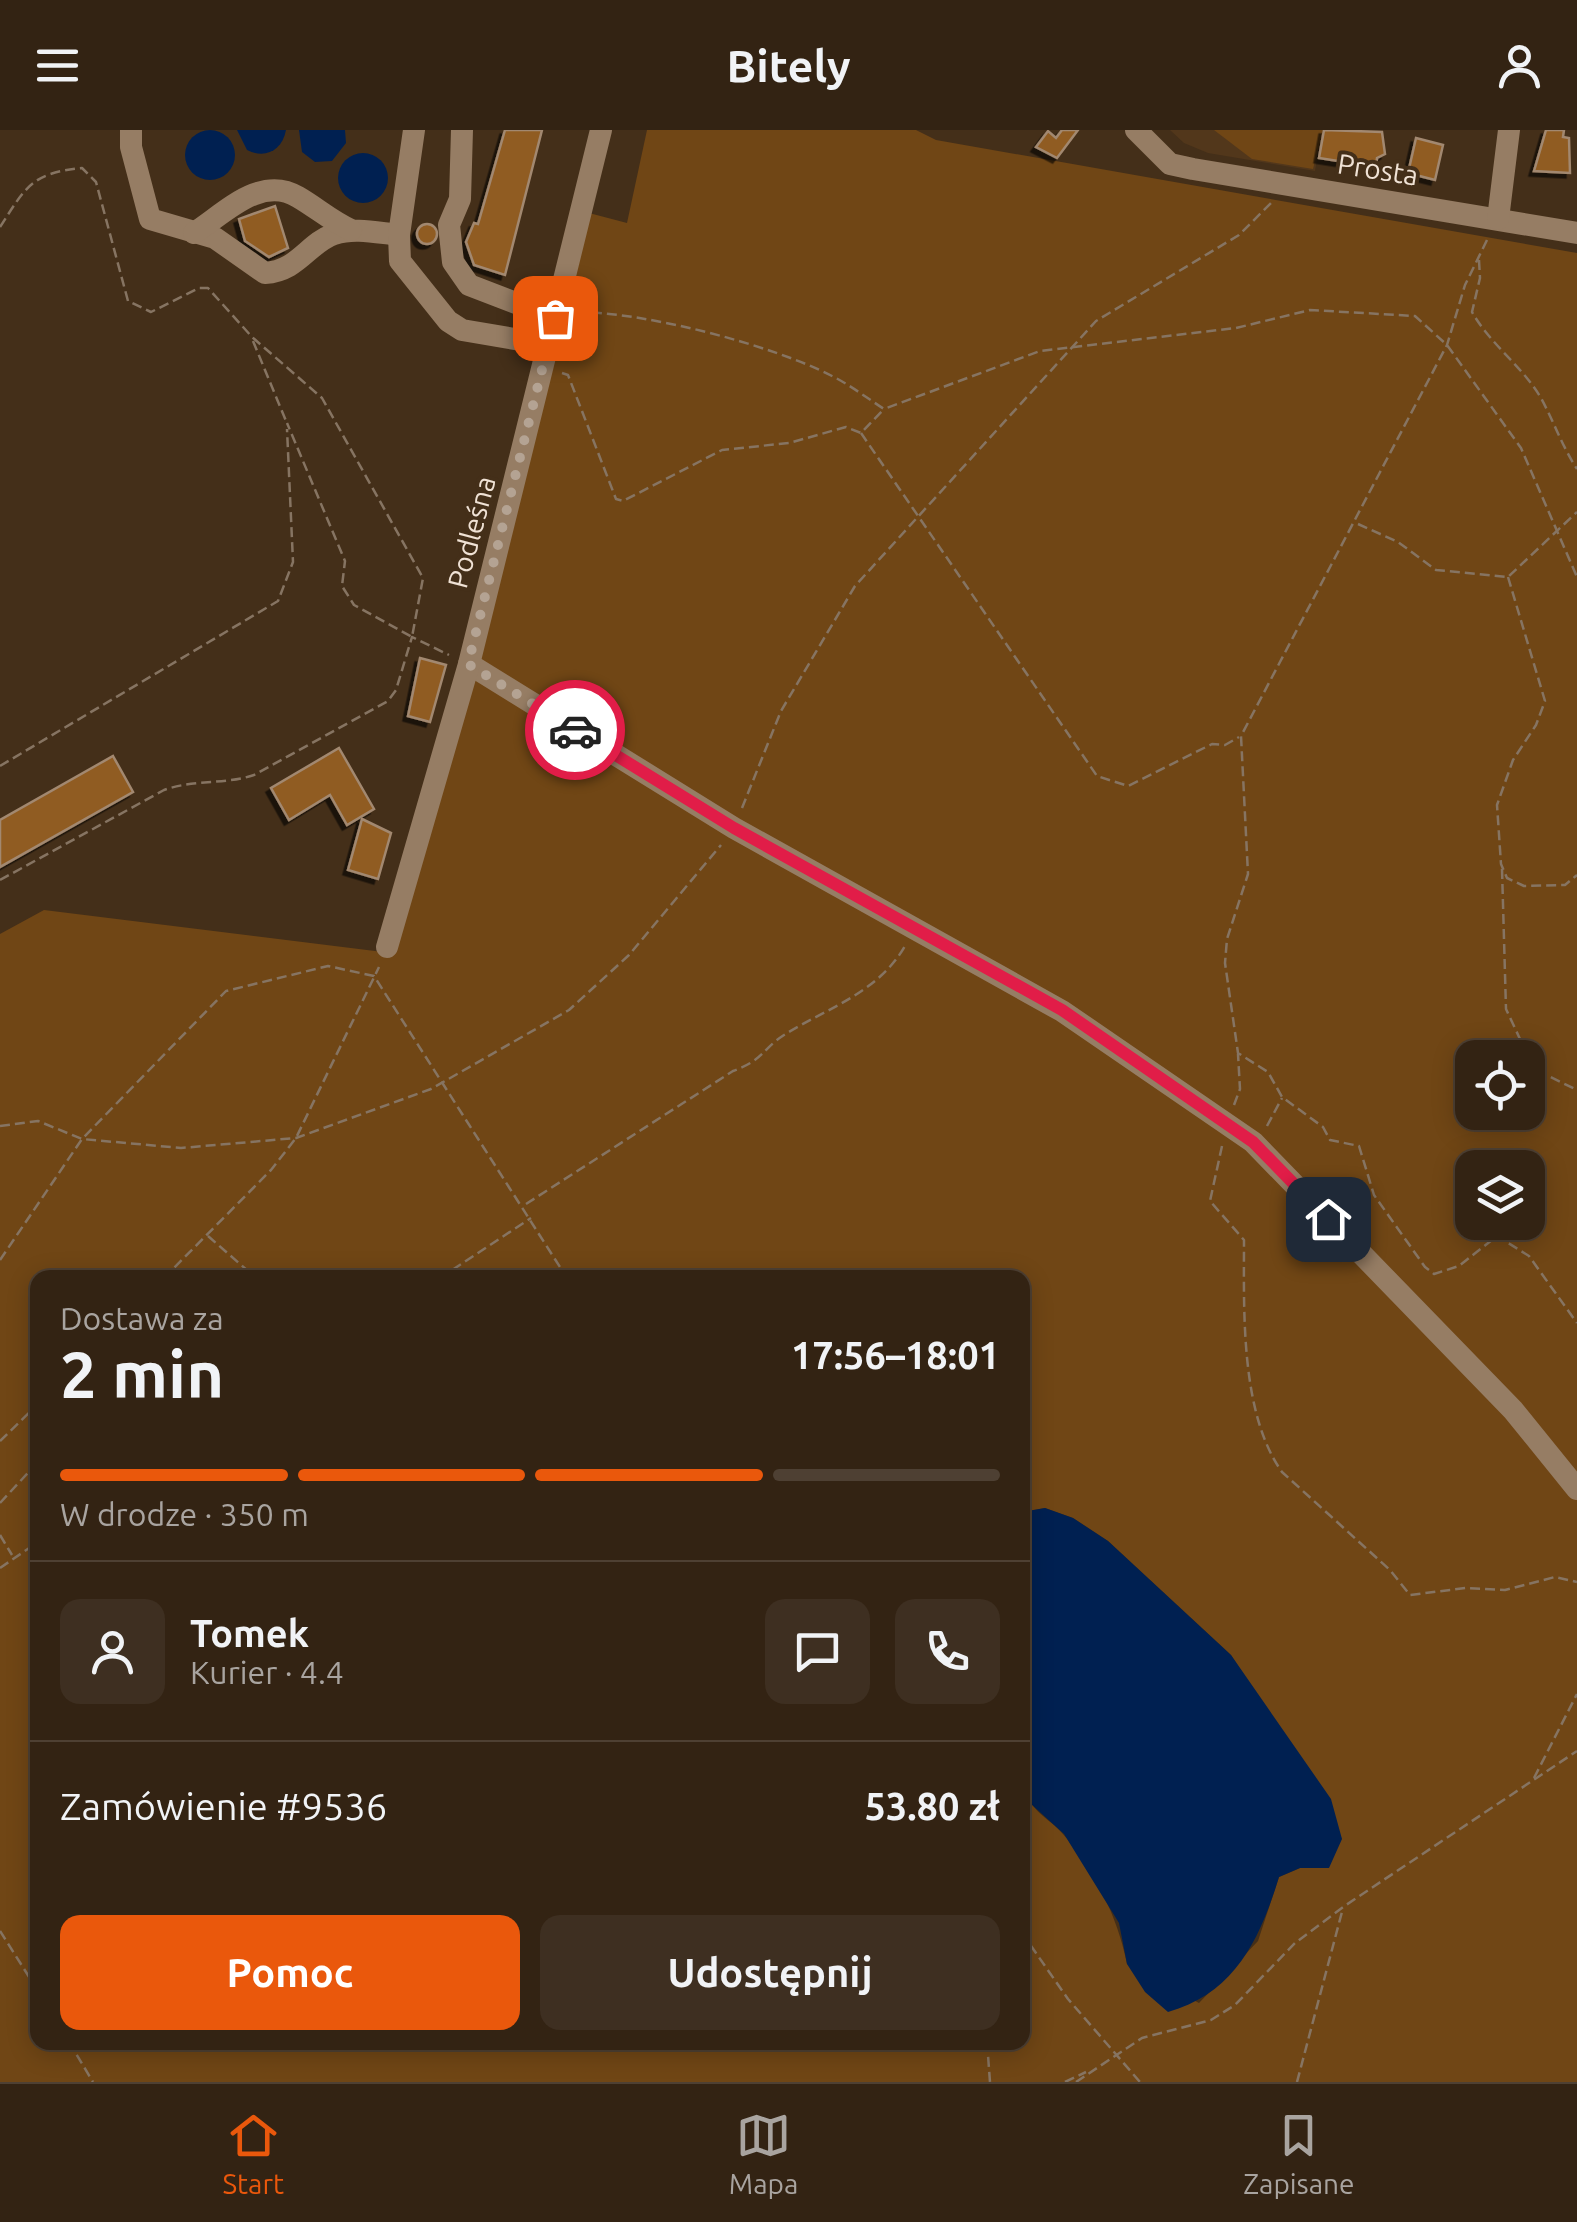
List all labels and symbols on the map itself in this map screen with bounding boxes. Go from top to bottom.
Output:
street label: Prosta [1335,147,1421,191]
pin [513,276,598,361]
street label: Podleśna [441,473,501,591]
courier [525,680,625,780]
pin [1286,1177,1371,1262]

